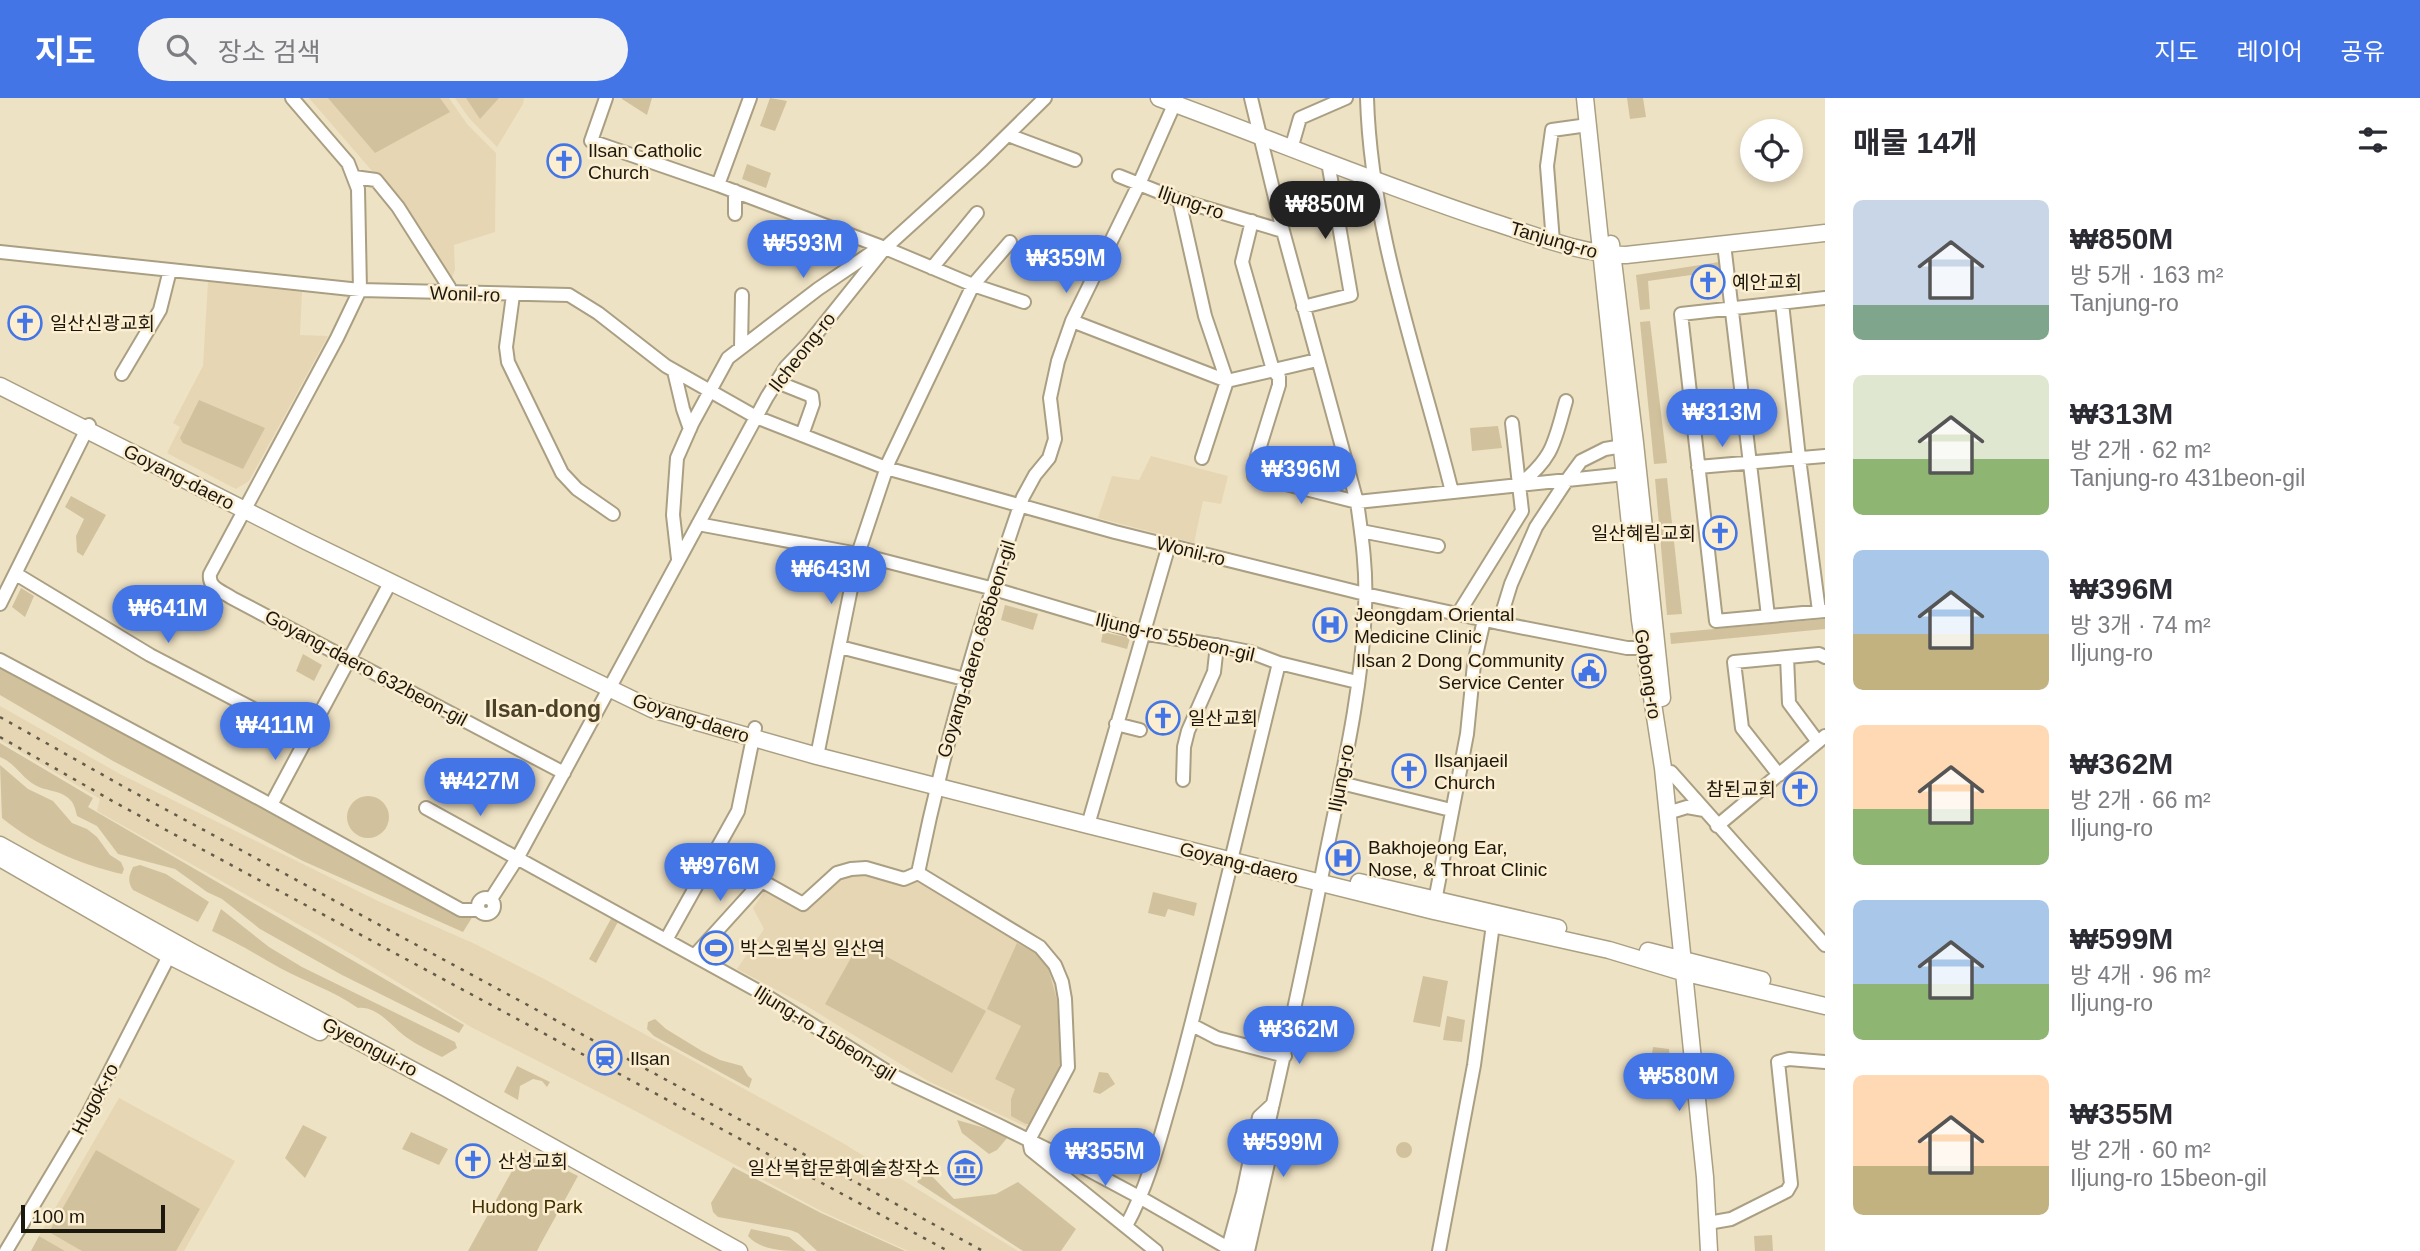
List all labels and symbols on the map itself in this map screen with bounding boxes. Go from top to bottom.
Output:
place label: Ilsan Catholic Church [588,140,702,183]
church icon: Ilsan Catholic Church [545,142,583,180]
street label: Iljung-ro [1155,181,1227,223]
pin: ₩850M [1276,181,1374,241]
street label: Tanjung-ro [1508,218,1600,262]
pin: ₩593M [754,220,852,280]
pin: ₩359M [1017,236,1115,295]
church icon: 예안교회 [1689,263,1727,301]
place label: 예안교회 [1732,272,1802,293]
street label: Wonil-ro [429,282,501,306]
church icon: 일산신광교회 [6,304,44,342]
street label: Ilcheong-ro [764,308,840,396]
place label: 일산신광교회 [50,313,155,334]
pin: ₩313M [1673,390,1771,449]
street label: Goyang-daero [120,440,238,514]
pin: ₩396M [1252,446,1350,506]
church icon: 일산혜림교회 [1701,514,1739,552]
place label: 일산혜림교회 [1591,523,1696,544]
street label: Wonil-ro [1154,532,1228,570]
street label: Goyang-daero 685beon-gil [933,538,1019,760]
pin: ₩643M [782,546,880,606]
pin: ₩641M [119,586,217,645]
place label: Jeongdam Oriental Medicine Clinic [1354,604,1515,647]
street label: Goyang-daero 632beon-gil [261,606,471,730]
hospital icon: Jeongdam Oriental Medicine Clinic [1311,606,1349,644]
street label: Iljung-ro 55beon-gil [1093,608,1257,666]
street label: Gobong-ro [1631,627,1665,721]
place label: Ilsan 2 Dong Community Service Center [1356,650,1565,693]
public building icon: Ilsan 2 Dong Community Service Center [1570,652,1608,690]
street label: Goyang-daero [630,689,752,747]
district label: Ilsan-dong [485,696,601,722]
church icon: 일산교회 [1144,699,1182,737]
pin: ₩411M [226,702,324,762]
place label: 일산교회 [1188,708,1258,729]
street label: Iljung-ro [1324,742,1358,814]
place label: Ilsanjaeil Church [1434,750,1508,793]
church icon: Ilsanjaeil Church [1390,752,1428,790]
pin: ₩427M [431,758,529,818]
church icon: 참된교회 [1781,770,1819,808]
place label: 참된교회 [1706,779,1776,800]
place label: Bakhojeong Ear, Nose, & Throat Clinic [1368,837,1547,880]
street label: Goyang-daero [1178,838,1300,888]
hospital icon: Bakhojeong Ear, Nose, & Throat Clinic [1324,839,1362,877]
pin: ₩976M [671,844,769,903]
sports icon: 박스원복싱 일산역 [697,929,735,967]
place label: 박스원복싱 일산역 [740,938,885,959]
street label: Iljung-ro 15beon-gil [750,981,900,1085]
pin: ₩362M [1250,1006,1348,1066]
street label: Gyeongui-ro [319,1013,421,1081]
station icon: Ilsan [586,1039,624,1077]
place label: Ilsan [630,1048,670,1069]
pin: ₩580M [1630,1054,1728,1113]
street label: Hugok-ro [67,1060,123,1138]
pin: ₩599M [1234,1119,1332,1179]
pin: ₩355M [1056,1128,1154,1188]
church icon: 산성교회 [454,1142,492,1180]
museum icon: 일산복합문화예술창작소 [946,1149,984,1187]
place label: 산성교회 [498,1151,568,1172]
place label: 일산복합문화예술창작소 [748,1158,940,1179]
park label: Hudong Park [472,1196,583,1217]
scale bar [21,1202,164,1234]

